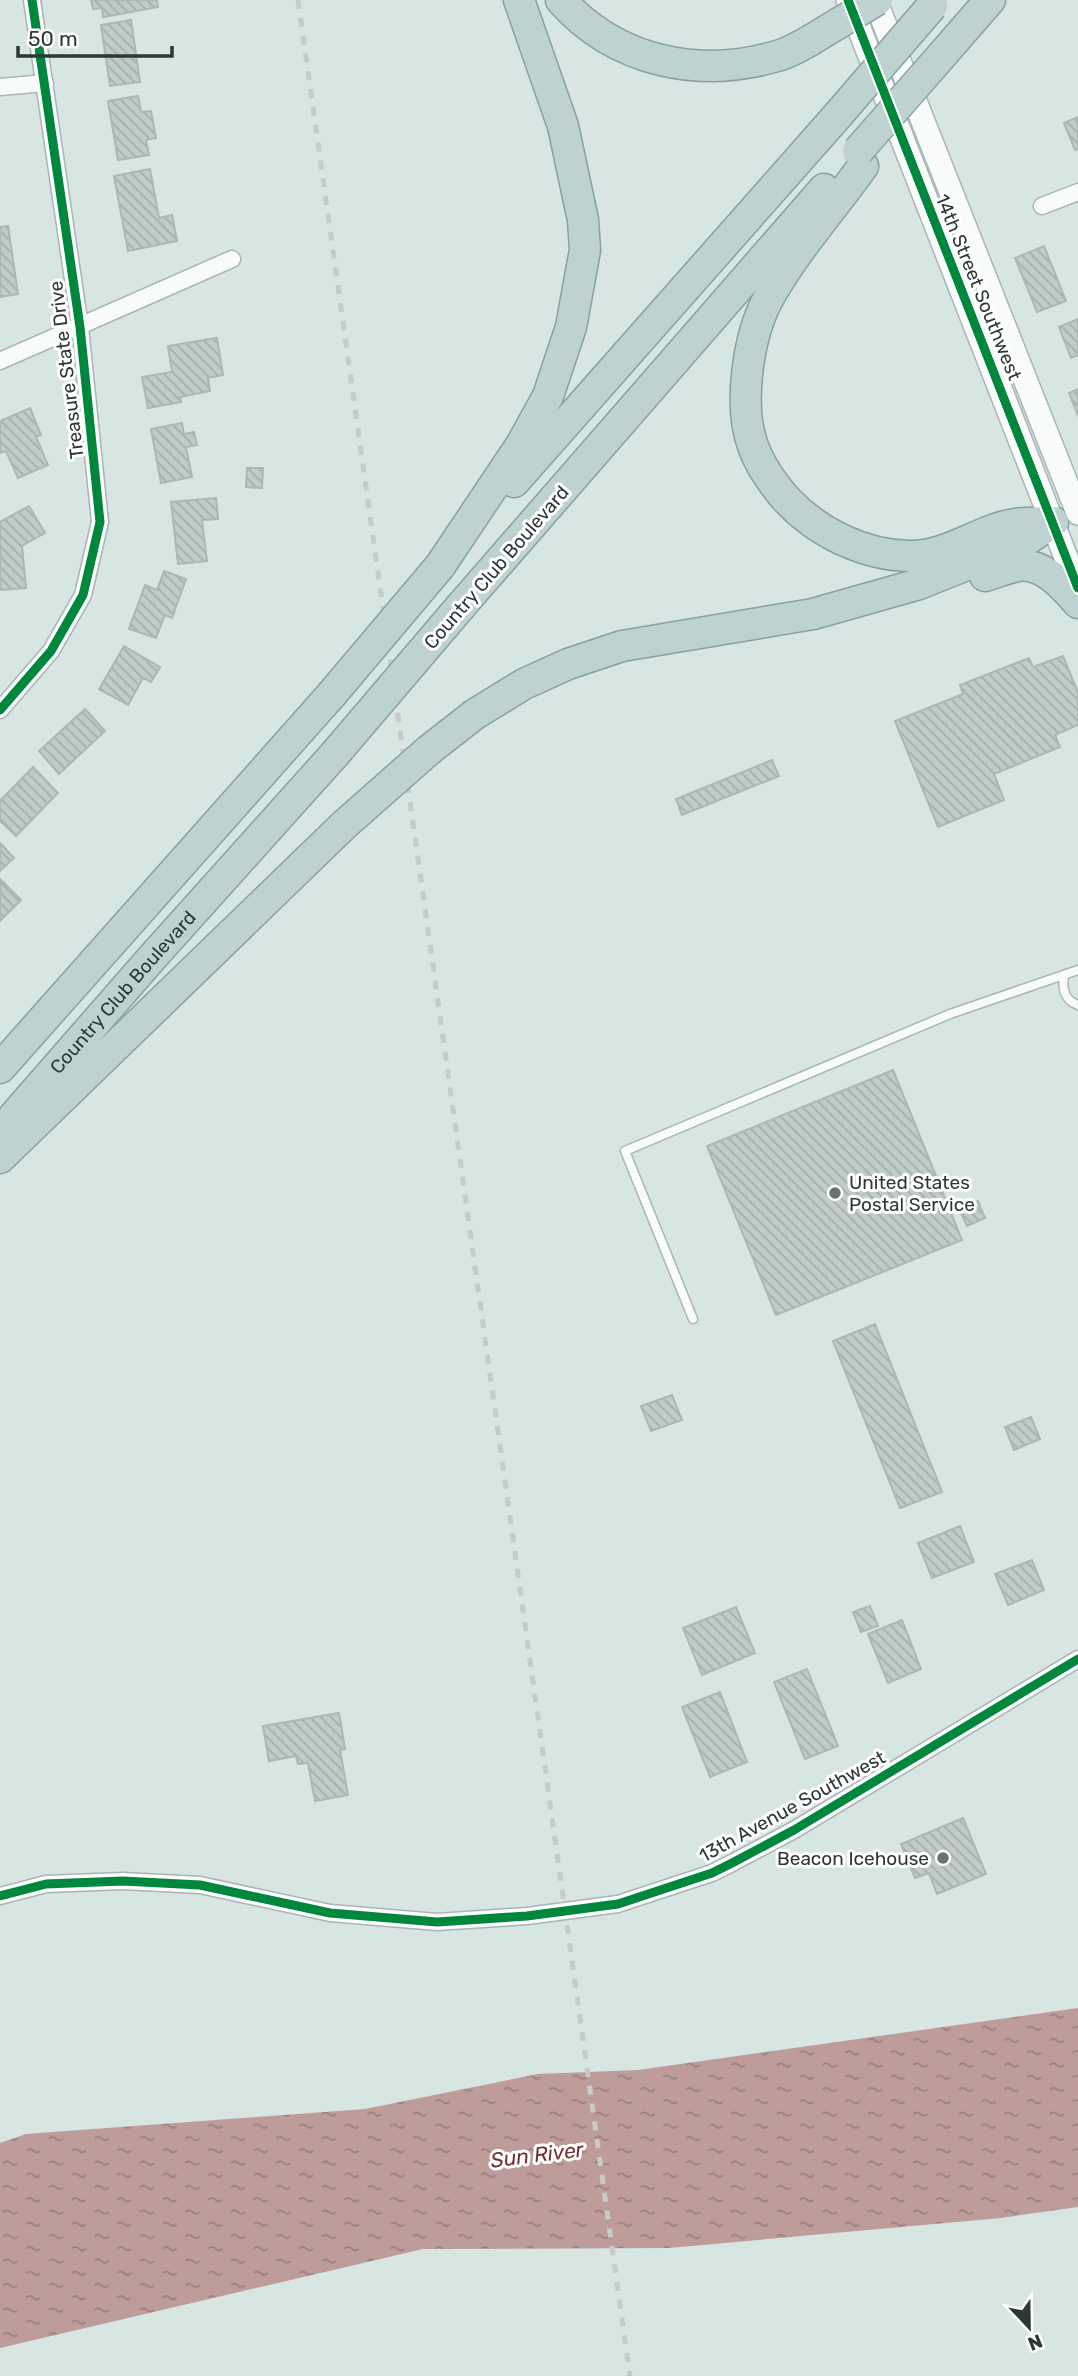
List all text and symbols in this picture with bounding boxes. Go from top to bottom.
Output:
scale bar [18,14,172,58]
text: 50 m [28,26,78,51]
street label: 14th Street Southwest [931,191,1027,384]
street label: Treasure State Drive [44,280,89,460]
street label: Country Club Boulevard [419,481,574,654]
street label: Country Club Boulevard [45,906,201,1079]
place label: United States Postal Service [849,1171,975,1216]
marker: United States Postal Service [827,1185,843,1201]
street label: 13th Avenue Southwest [695,1745,890,1867]
place label: Beacon Icehouse [777,1847,929,1870]
marker: Beacon Icehouse [935,1850,951,1866]
water label: Sun River [489,2136,586,2173]
north arrow [994,2292,1064,2362]
text: N [1025,2329,1046,2356]

